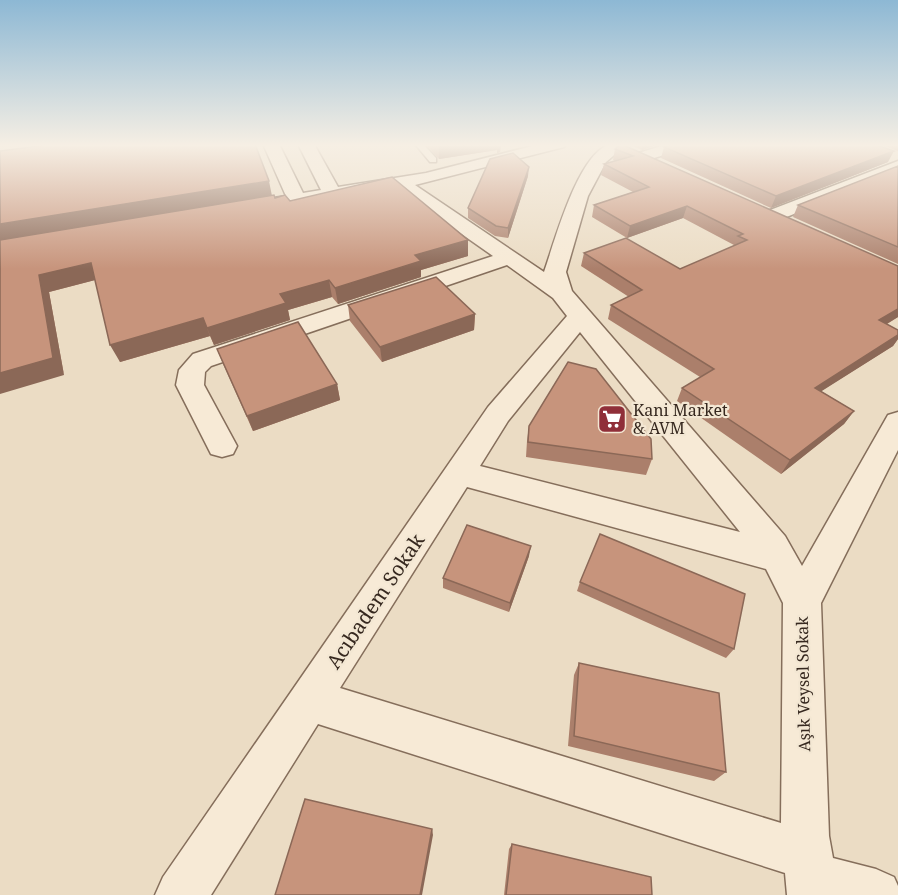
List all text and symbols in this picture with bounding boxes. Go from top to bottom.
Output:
place label: Kani Market & AVM [633,399,728,439]
supermarket icon: Kani Market & AVM [596,403,628,435]
street label: Acıbadem Sokak [320,528,430,674]
street label: Aşık Veysel Sokak [791,616,815,752]

